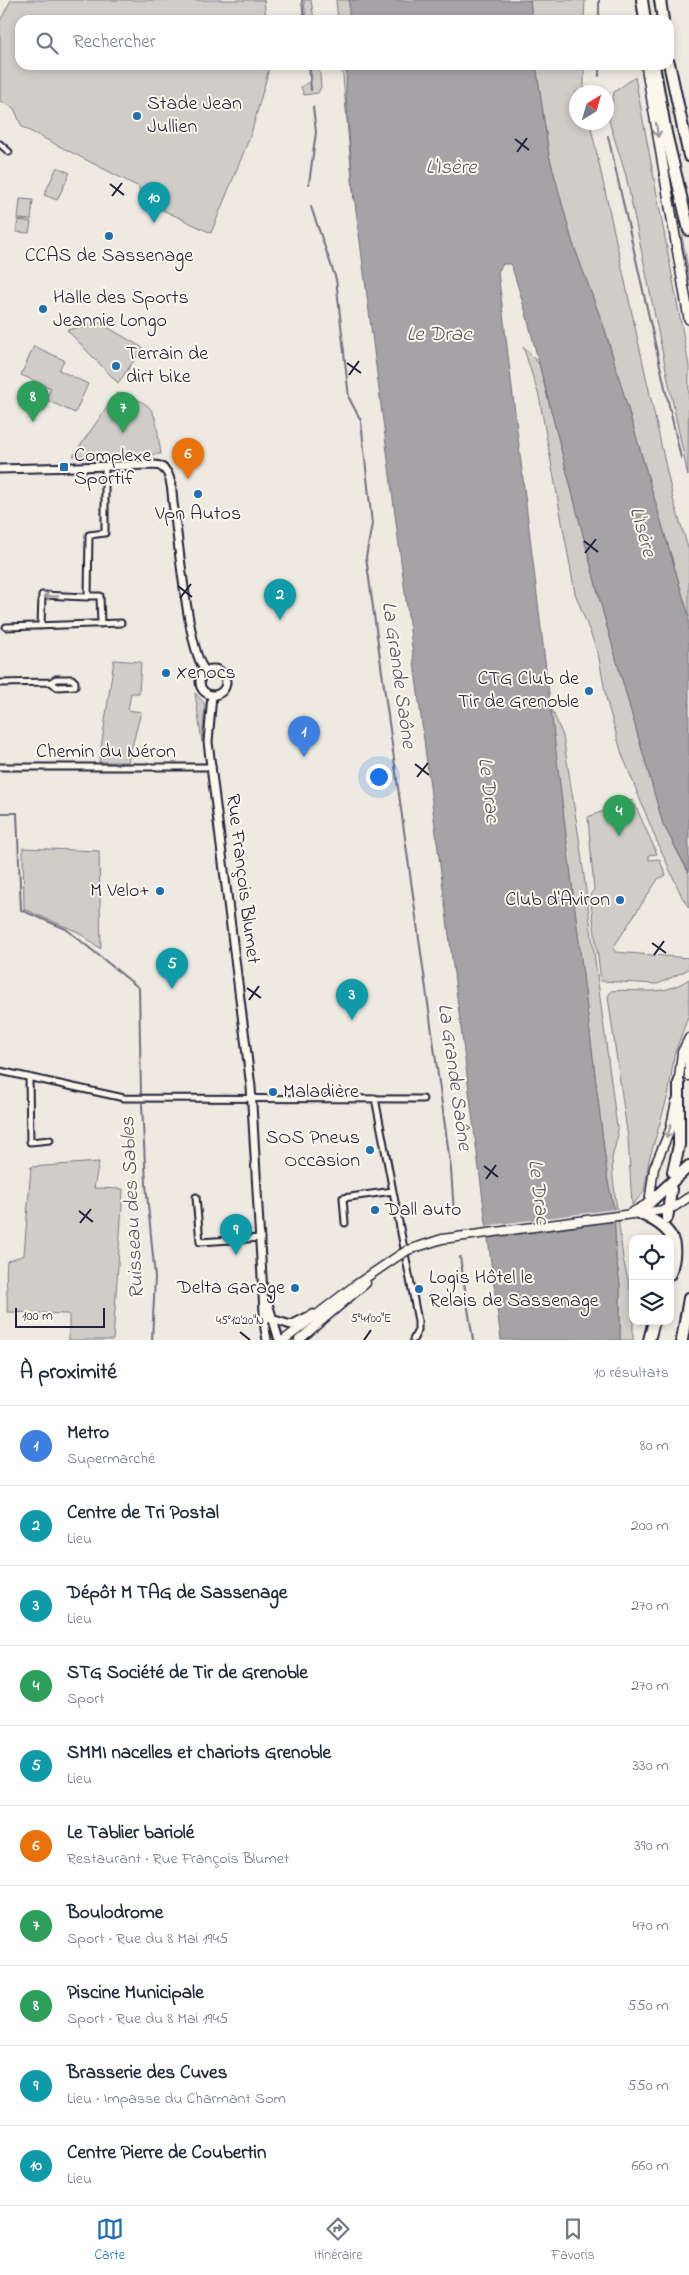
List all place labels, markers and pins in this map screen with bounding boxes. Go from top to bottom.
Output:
place label: Stade Jean Jullien [147,90,242,142]
marker: Stade Jean Jullien [131,110,143,122]
pin: 10 [138,182,170,223]
marker: CCAS de Sassenage [103,230,115,242]
place label: CCAS de Sassenage [25,242,193,272]
place label: Halle des Sports Jeannie Longo [53,284,189,337]
marker: Halle des Sports Jeannie Longo [37,303,49,315]
place label: Terrain de dirt bike [126,340,208,392]
marker: Terrain de dirt bike [110,360,122,372]
pin: 8 [17,381,49,422]
pin: 7 [107,392,139,433]
pin: 6 [172,438,204,479]
place label: Complexe Sportif [74,442,151,494]
marker: Complexe Sportif [58,461,70,473]
marker: Vpn Autos [192,488,204,500]
place label: Vpn Autos [154,500,241,529]
pin: 2 [264,579,296,620]
place label: Xenocs [176,659,236,688]
place label: CTG Club de Tir de Grenoble [458,665,579,717]
marker: Xenocs [160,667,172,679]
marker: CTG Club de Tir de Grenoble [583,685,595,697]
pin: 1 [288,716,320,757]
pin: 4 [603,795,635,836]
place label: M Velo+ [90,877,150,906]
marker: M Velo+ [154,885,166,897]
place label: Club d'Aviron [505,886,610,915]
marker: Club d'Aviron [614,894,626,906]
pin: 5 [156,948,188,989]
pin: 3 [336,979,368,1020]
place label: Maladière [283,1078,359,1107]
marker: Maladière [267,1086,279,1098]
place label: SOS Pneus Occasion [265,1124,360,1176]
marker: SOS Pneus Occasion [364,1144,376,1156]
place label: Dall auto [384,1196,462,1225]
marker: Dall auto [369,1204,381,1216]
pin: 9 [220,1214,252,1255]
place label: Logis Hôtel le Relais de Sassenage [429,1264,599,1317]
place label: Delta Garage [176,1274,285,1304]
marker: Delta Garage [289,1282,301,1294]
marker: Logis Hôtel le Relais de Sassenage [413,1283,425,1295]

